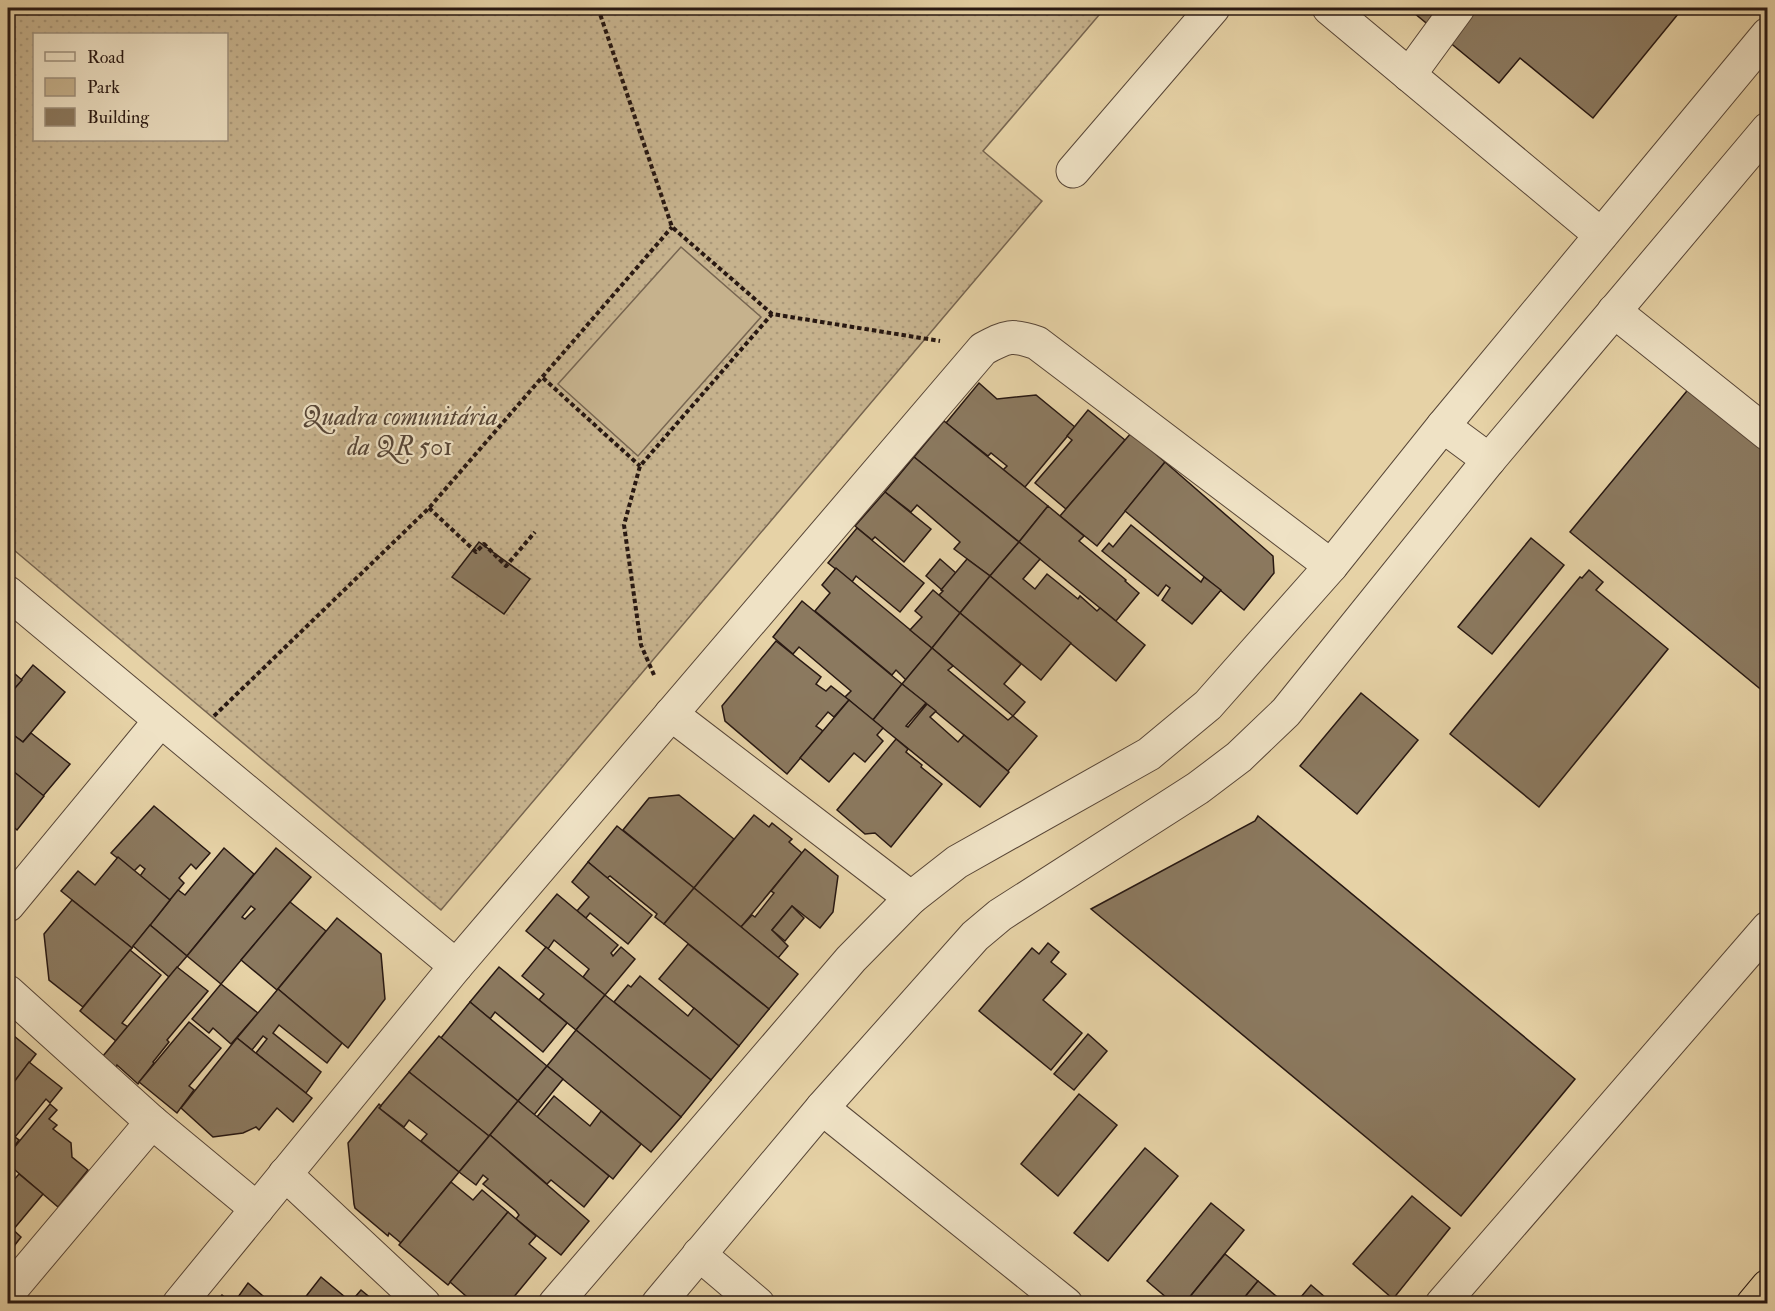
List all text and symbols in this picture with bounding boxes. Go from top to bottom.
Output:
legend [33,33,228,141]
text: Road [87,46,125,69]
text: Park [87,76,120,99]
text: Building [87,106,150,129]
park label: Quadra comunitária da QR 501 [302,401,498,464]

